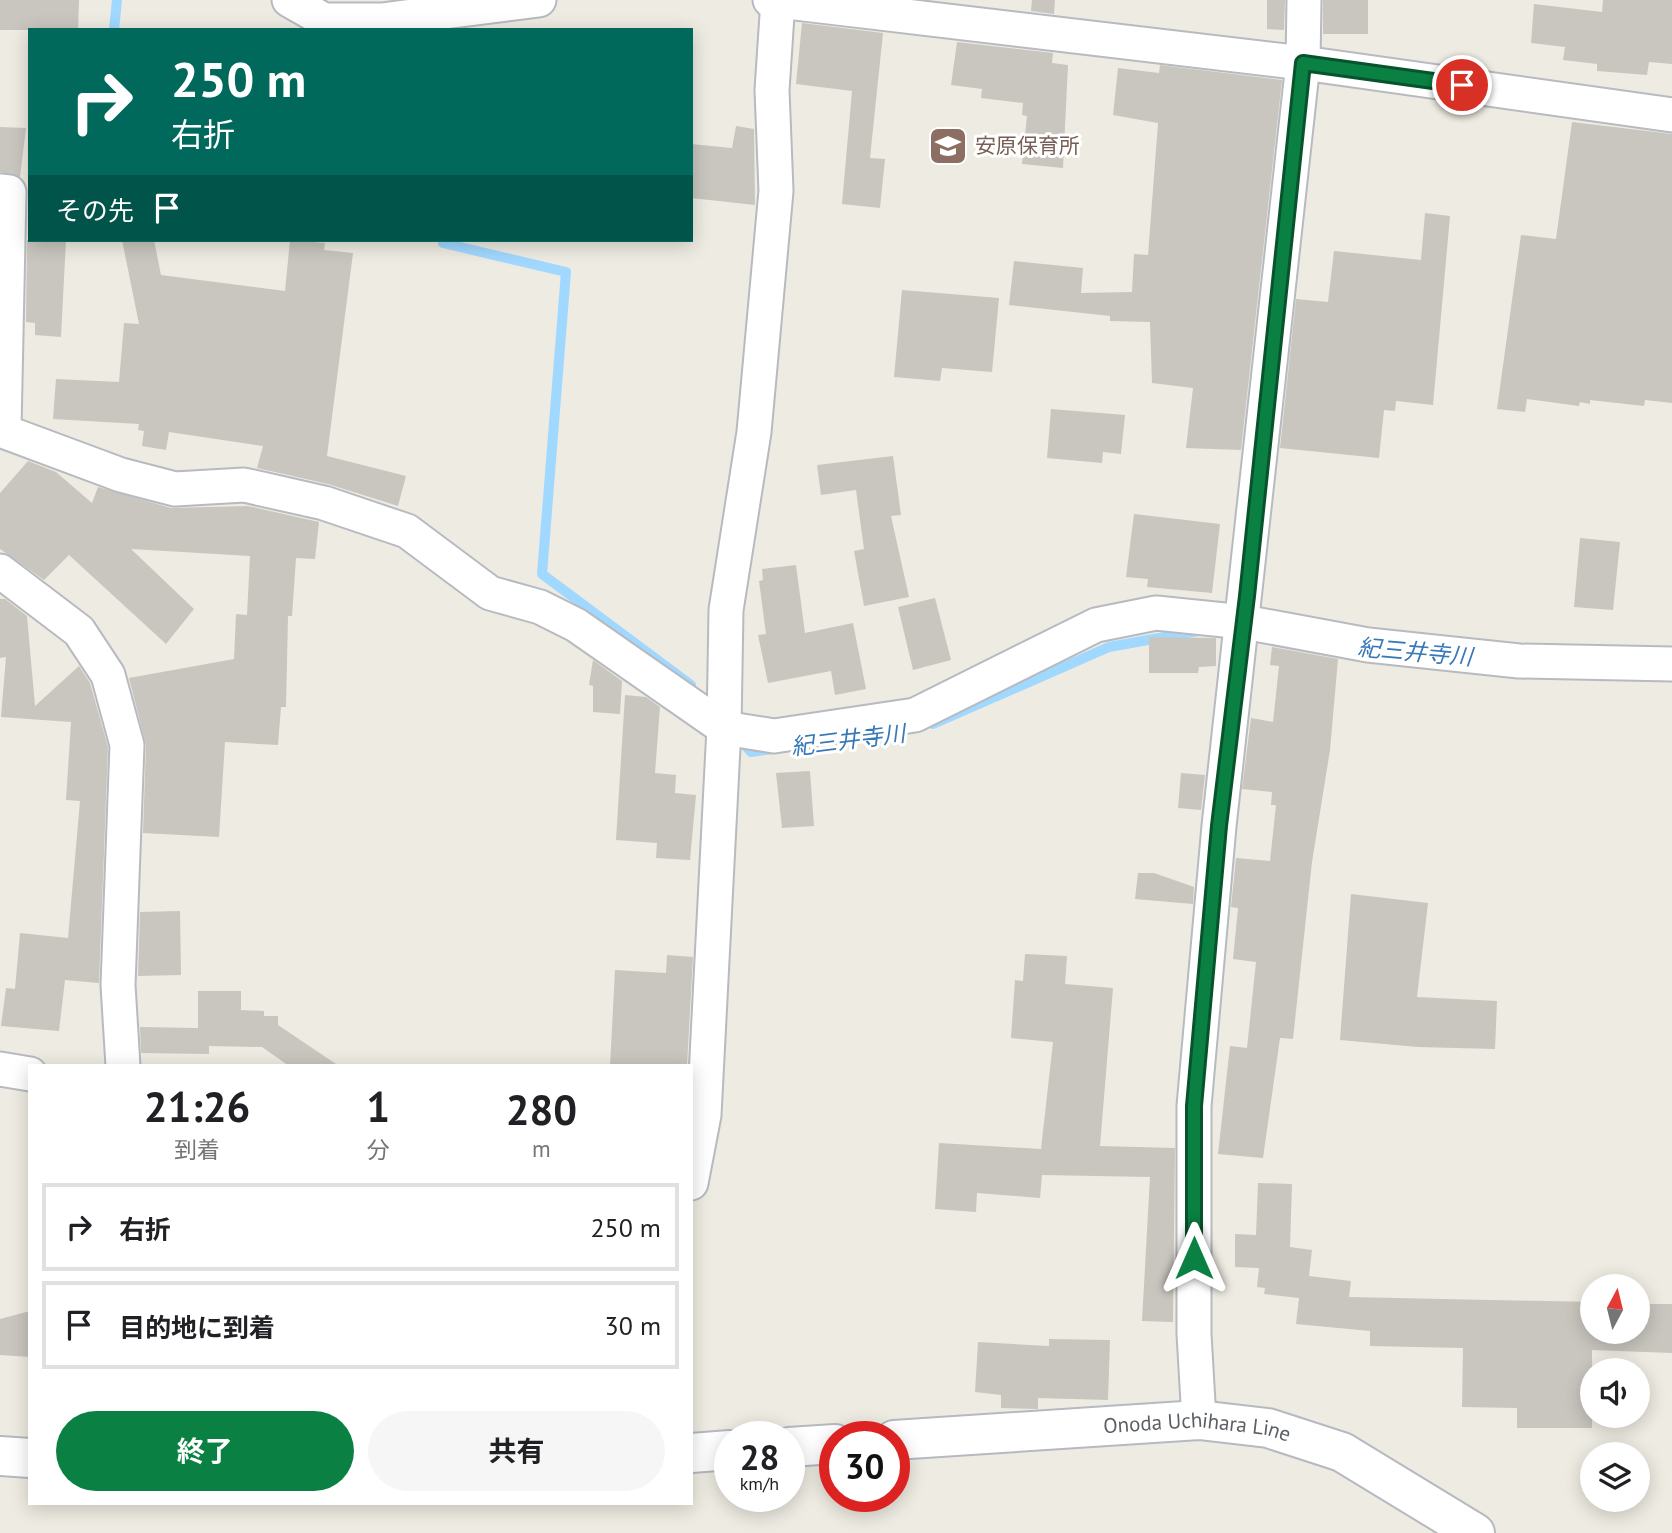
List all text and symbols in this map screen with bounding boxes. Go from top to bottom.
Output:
text: 250 m [171,47,306,111]
pin [1432,55,1492,115]
icon: right [56,56,147,147]
icon: arrive [1443,66,1481,104]
text: 右折 [171,113,235,155]
school or university icon: 安原保育所 [927,125,969,167]
place label: 安原保育所 [975,132,1080,159]
icon: arrive [148,189,186,227]
text: その先 [56,194,134,227]
water label: 紀三井寺川 [1356,632,1477,671]
water label: 紀三井寺川 [789,718,910,761]
text: 21:26 [144,1079,250,1134]
text: 1 [366,1079,390,1134]
text: 280 [506,1082,577,1137]
text: m [532,1134,551,1163]
text: 到着 [174,1135,220,1164]
text: 分 [367,1135,390,1164]
icon: right [60,1208,98,1246]
text: 250 m [590,1211,661,1244]
text: 右折 [119,1213,171,1246]
position arrow [1157,1221,1231,1295]
north arrow [1580,1274,1650,1344]
map controls [1580,1274,1650,1512]
icon: arrive [60,1306,98,1344]
text: 30 m [605,1309,661,1342]
text: 目的地に到着 [119,1311,275,1344]
button: sound [1580,1358,1650,1428]
street label: Onoda Uchihara Line [1102,1406,1294,1448]
button: 終了 [56,1411,354,1491]
button: 共有 [368,1411,665,1491]
speed limit sign: 30 [819,1421,910,1512]
text: 28 [740,1434,779,1480]
button: layers [1580,1442,1650,1512]
text: km/h [740,1472,779,1495]

